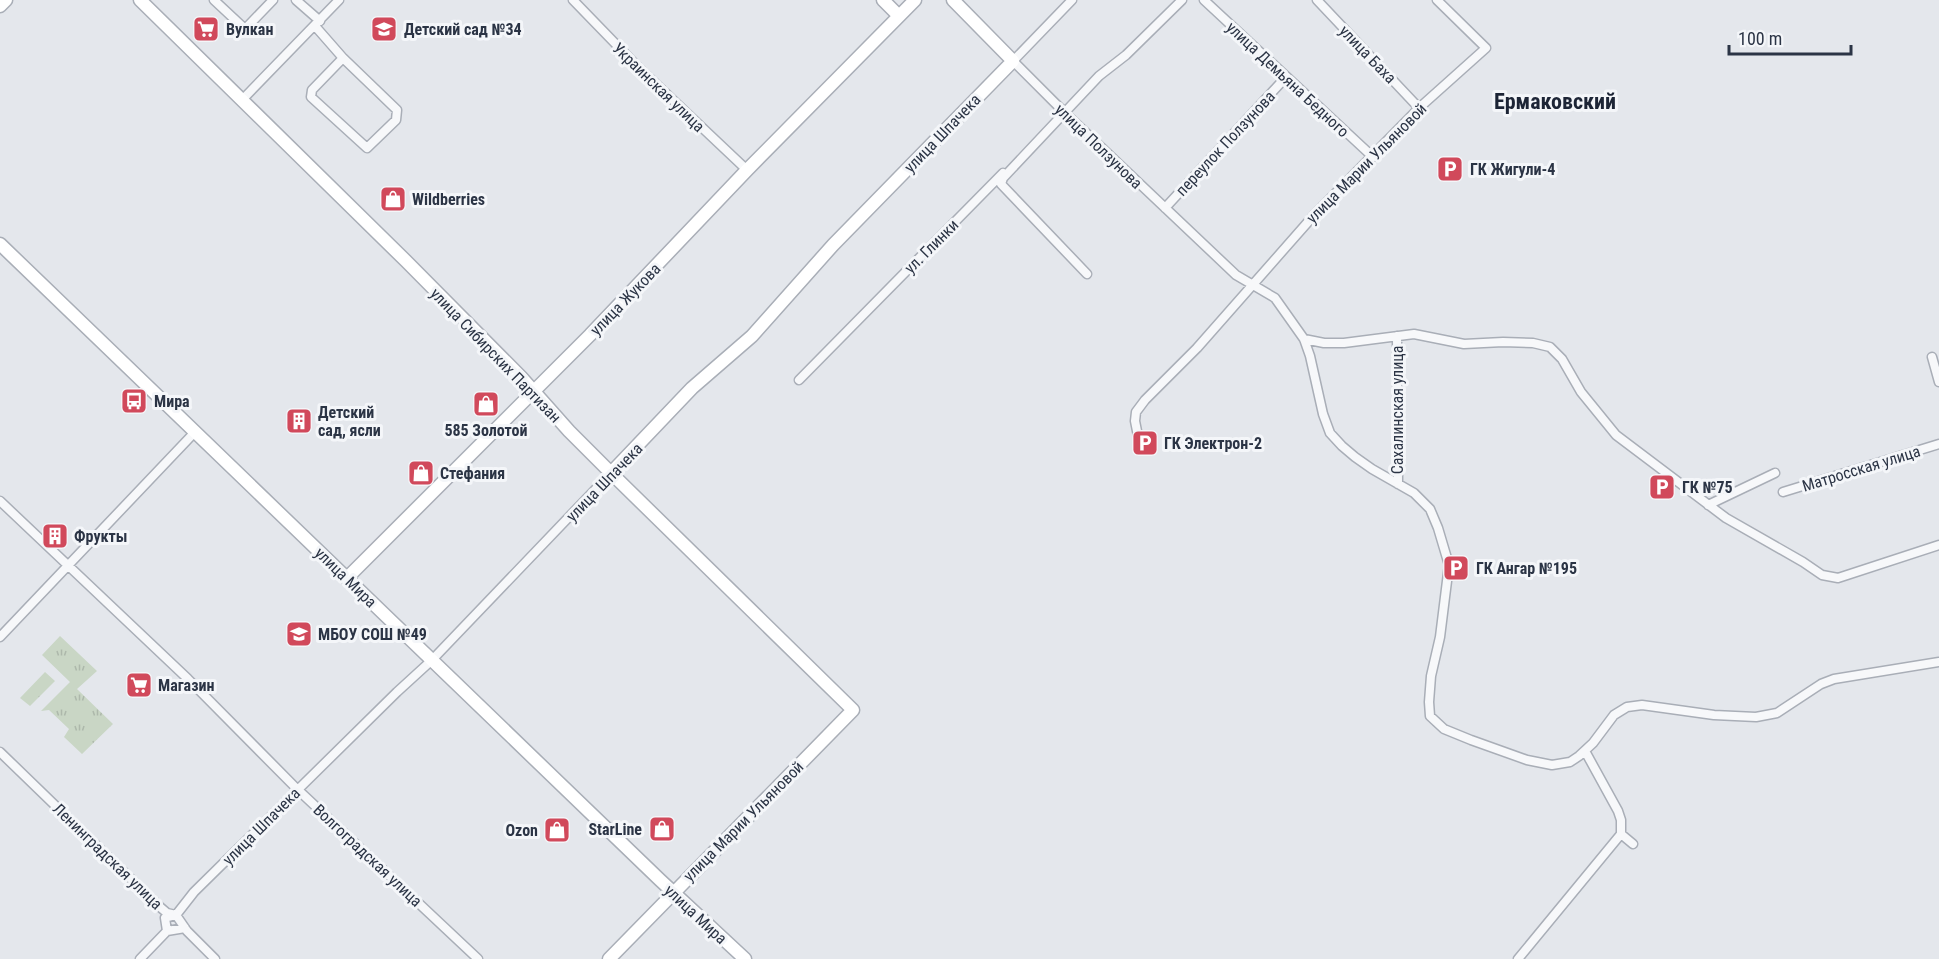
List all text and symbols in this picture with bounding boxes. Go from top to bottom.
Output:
supermarket icon: Вулкан [191,14,221,44]
school or university icon: Детский сад №34 [369,14,399,44]
street label: улица Демьяна Бедного [1222,18,1353,141]
scale bar [1729,18,1850,56]
place label: Вулкан [226,20,273,39]
place label: Детский сад №34 [404,20,522,39]
street label: улица Баха [1335,21,1400,87]
text: 100 m [1738,28,1782,49]
street label: Украинская улица [609,39,709,136]
street label: переулок Ползунова [1172,87,1279,200]
district label: Ермаковский [1494,89,1616,114]
street label: улица Шпачека [900,90,985,177]
street label: улица Марии Ульяновой [1302,99,1430,227]
street label: улица Ползунова [1051,100,1146,193]
parking icon: ГК Жигули-4 [1435,154,1465,184]
place label: ГК Жигули-4 [1470,160,1555,179]
shop icon: Wildberries [378,184,408,214]
place label: Wildberries [412,190,485,209]
street label: ул. Глинки [900,215,962,277]
street label: улица Жукова [586,259,664,339]
street label: улица Сибирских Партизан [426,284,565,427]
street label: Сахалинская улица [1388,346,1407,474]
bus stop icon: Мира [119,386,149,416]
shop icon: 585 Золотой [471,389,501,419]
place label: Мира [154,392,190,411]
place label: Детский сад, ясли [318,403,381,440]
building icon: Детский сад, ясли [284,406,314,436]
place label: 585 Золотой [444,421,528,440]
parking icon: ГК Электрон-2 [1130,428,1160,458]
place label: ГК Электрон-2 [1164,434,1262,453]
street label: улица Шпачека [562,439,647,526]
street label: Матросская улица [1800,441,1923,495]
shop icon: Стефания [406,458,436,488]
place label: Стефания [440,464,505,483]
parking icon: ГК №75 [1647,472,1677,502]
place label: ГК №75 [1682,478,1733,497]
building icon: Фрукты [40,521,70,551]
place label: Фрукты [74,527,128,546]
street label: улица Мира [311,543,380,611]
parking icon: ГК Ангар №195 [1441,553,1471,583]
place label: ГК Ангар №195 [1476,559,1577,578]
school or university icon: МБОУ СОШ №49 [284,619,314,649]
place label: МБОУ СОШ №49 [318,625,427,644]
supermarket icon: Магазин [124,670,154,700]
place label: Магазин [158,676,214,695]
street label: улица Марии Ульяновой [679,757,807,885]
street label: улица Шпачека [219,784,304,869]
street label: Ленинградская улица [49,799,166,913]
street label: Волгоградская улица [309,800,426,911]
shop icon: StarLine [647,814,677,844]
shop icon: Ozon [542,815,572,845]
place label: StarLine [588,820,642,839]
place label: Ozon [505,821,538,840]
street label: улица Мира [661,881,731,948]

